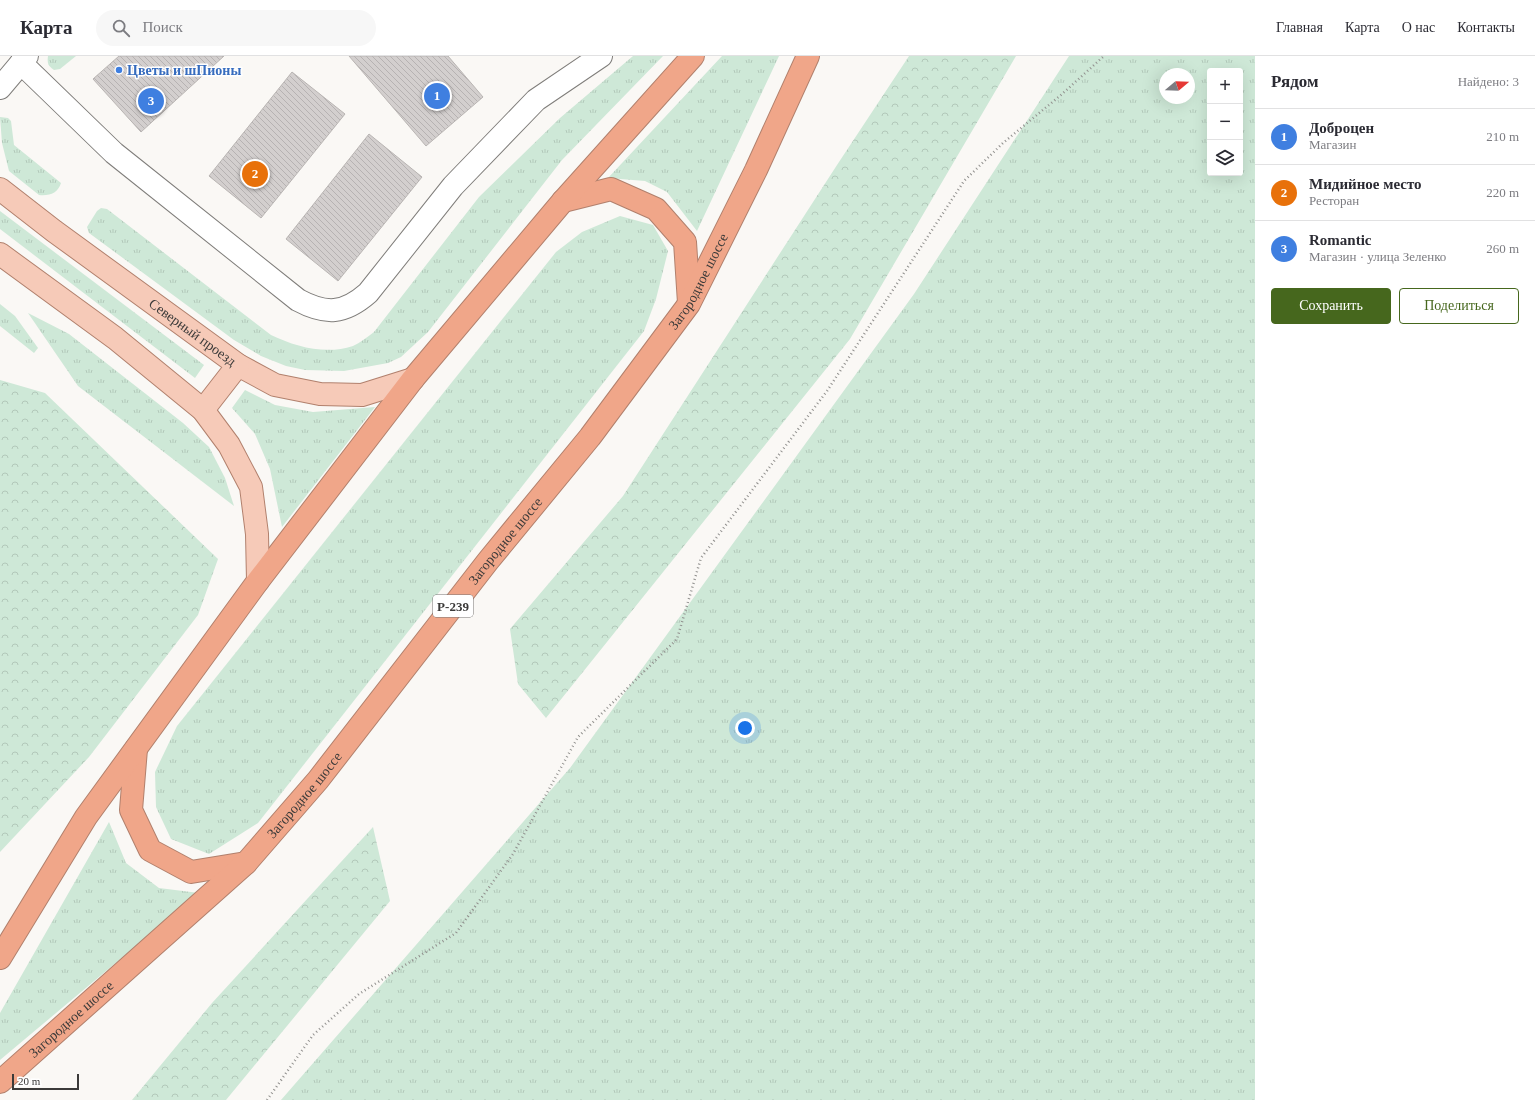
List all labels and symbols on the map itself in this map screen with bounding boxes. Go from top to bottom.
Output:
place label: Цветы и шПионы [127,63,241,78]
marker: Цветы и шПионы [114,65,124,75]
north arrow [1159,68,1195,104]
pin: 1 [424,81,450,111]
pin: 3 [138,86,164,116]
pin: 2 [242,159,268,189]
street label: Загородное шоссе [665,231,731,332]
street label: Северный проезд [146,295,239,369]
street label: Загородное шоссе [465,494,545,587]
road number: Р-239 [433,595,473,617]
your location [735,718,755,738]
street label: Загородное шоссе [264,749,345,841]
street label: Загородное шоссе [26,977,116,1060]
scale bar [12,1072,79,1091]

